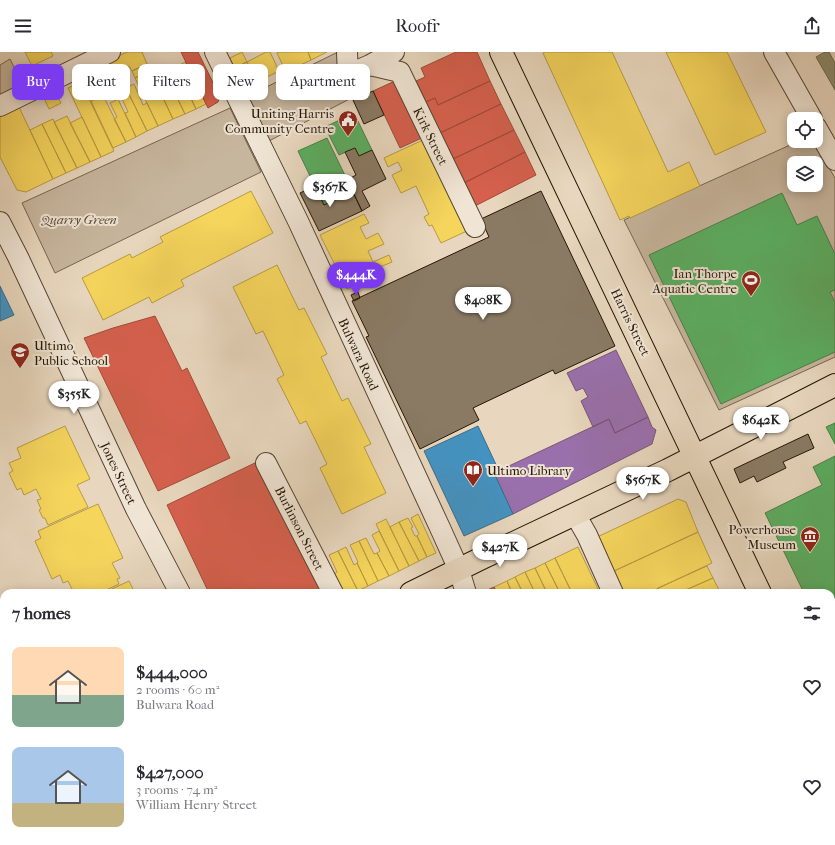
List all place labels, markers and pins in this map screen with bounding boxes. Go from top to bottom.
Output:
place label: Uniting Harris Community Centre [225,106,335,136]
public building icon: Uniting Harris Community Centre [337,109,359,137]
pin: $367K [302,174,358,208]
pin: $444K [328,262,384,296]
place label: Ian Thorpe Aquatic Centre [651,266,738,296]
sports icon: Ian Thorpe Aquatic Centre [740,269,762,297]
pin: $408K [455,287,511,321]
place label: Ultimo Public School [34,338,108,368]
school or university icon: Ultimo Public School [9,341,31,369]
pin: $355K [46,381,102,415]
pin: $642K [733,407,789,441]
library icon: Ultimo Library [462,459,484,487]
place label: Ultimo Library [487,463,573,478]
pin: $567K [615,467,671,501]
place label: Powerhouse Museum [729,522,797,552]
museum icon: Powerhouse Museum [799,525,821,553]
pin: $427K [472,534,528,568]

